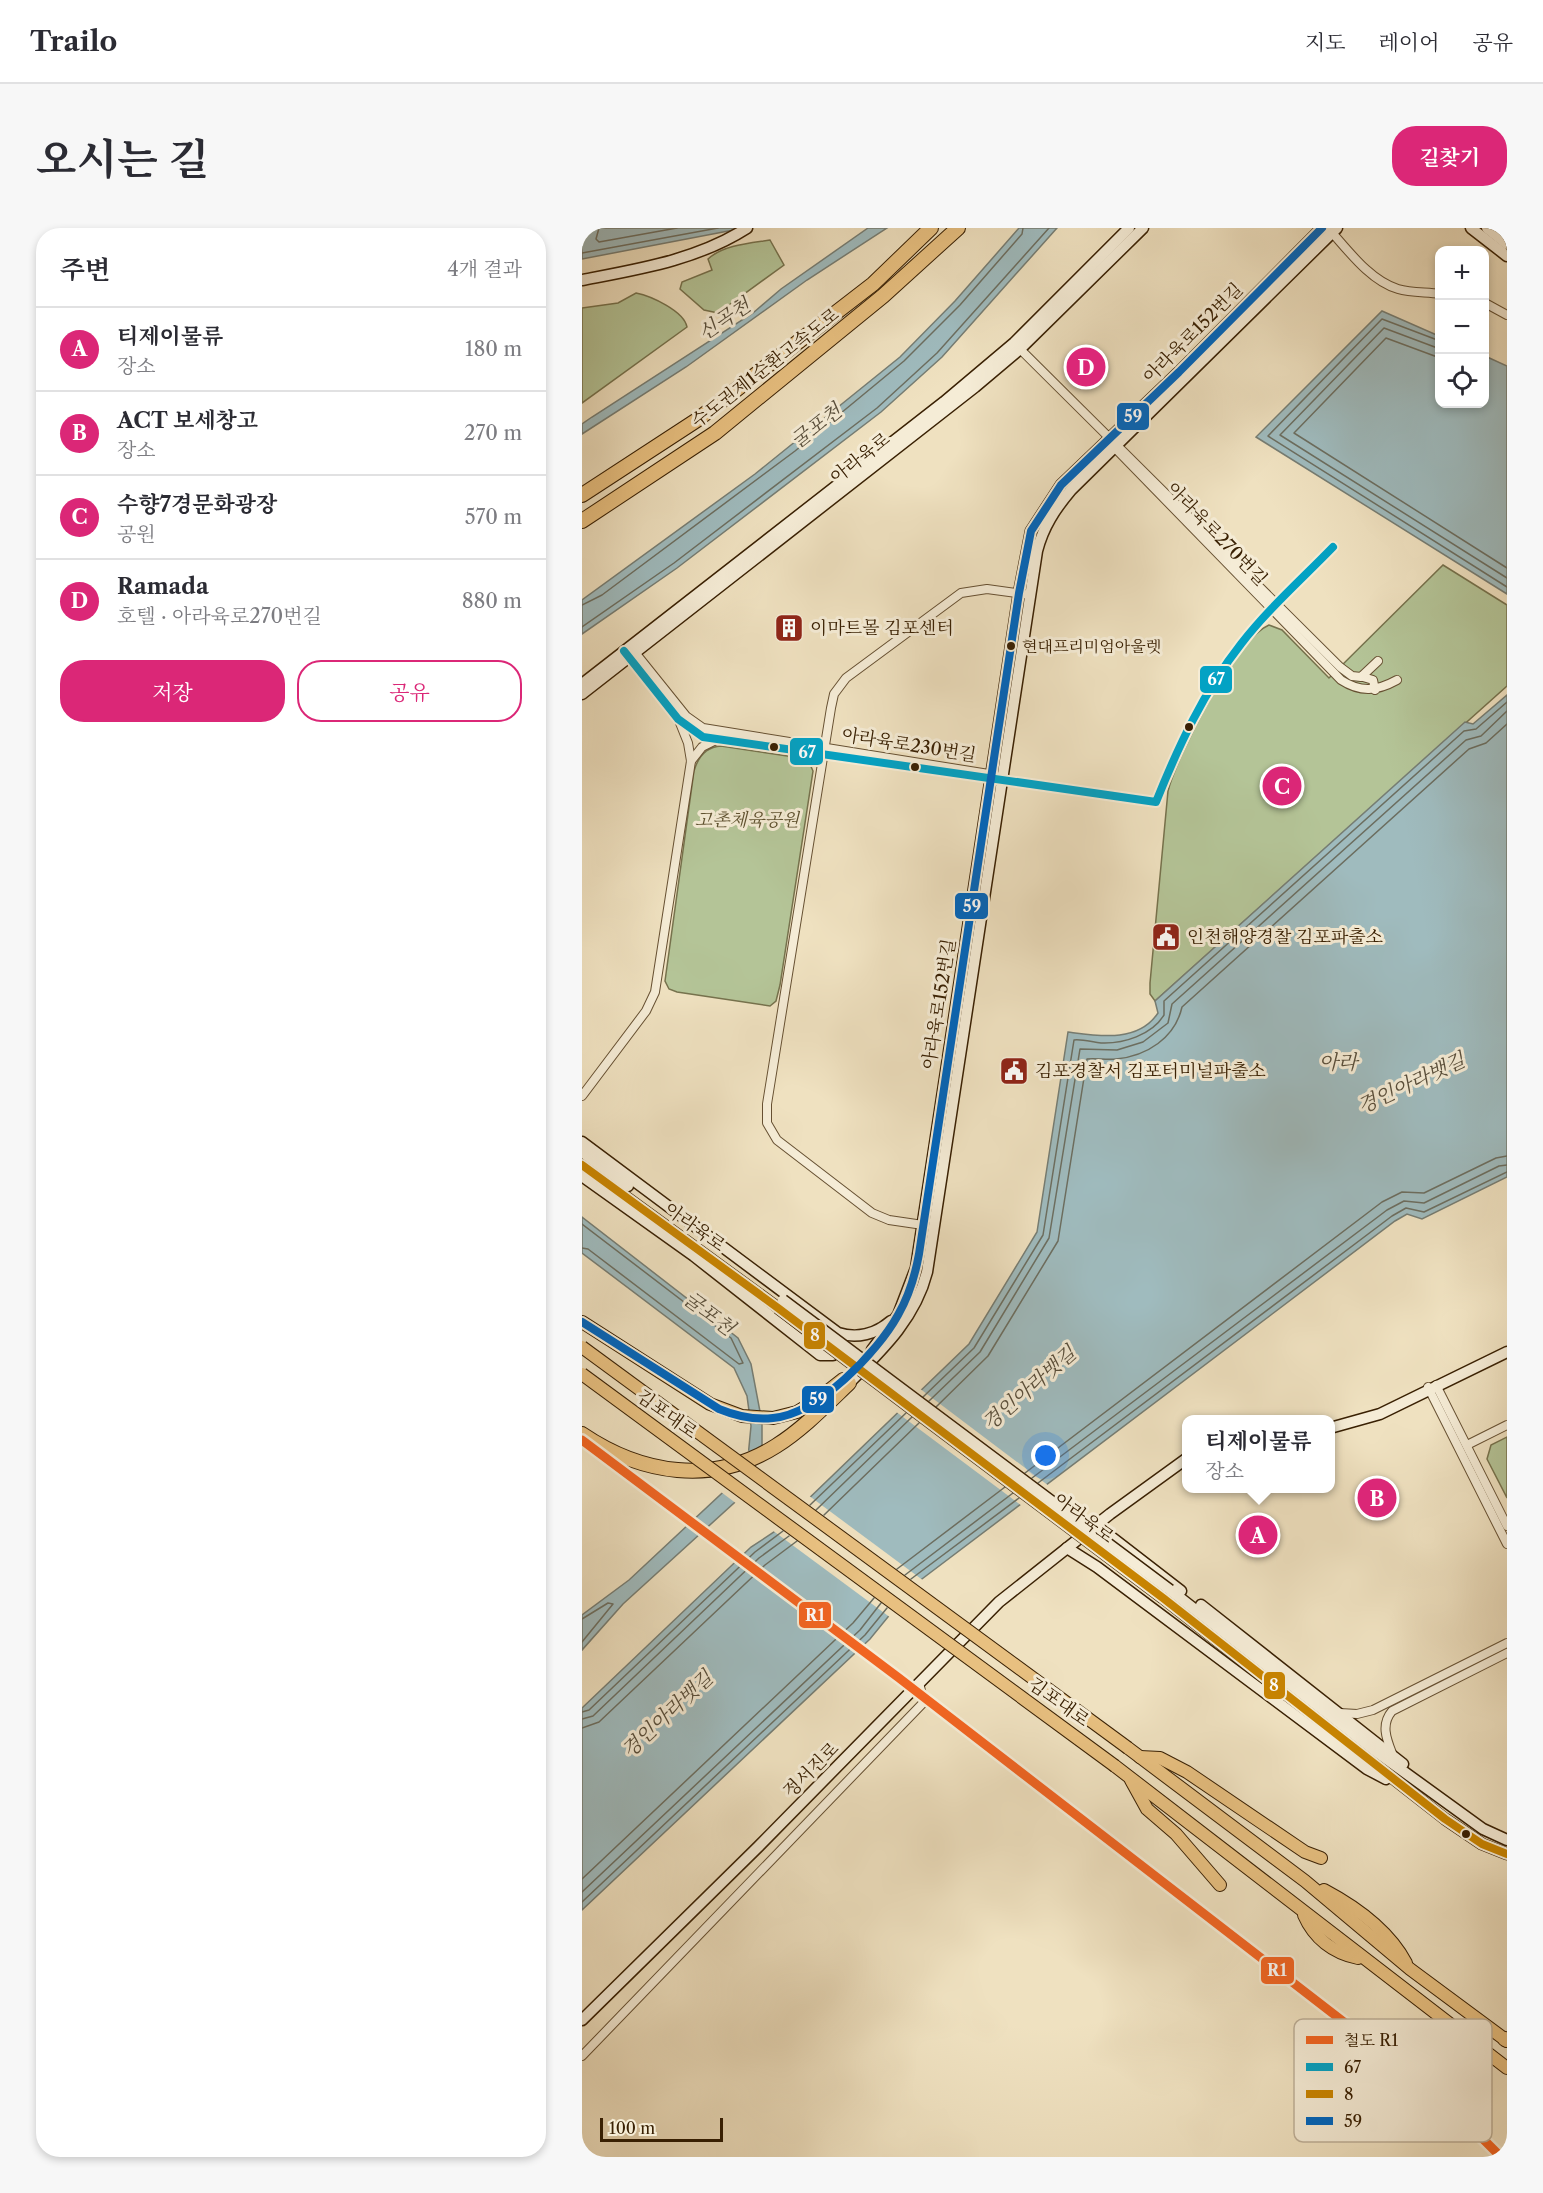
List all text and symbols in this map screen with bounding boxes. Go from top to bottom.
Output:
text: Trailo [30,24,117,58]
text: 지도 [1305,30,1346,55]
text: 레이어 [1379,30,1439,55]
text: 공유 [1472,30,1513,55]
button: 길찾기 [1392,126,1507,186]
text: 오시는 길 [36,133,209,185]
map controls [1435,246,1489,408]
button: + [1435,246,1489,300]
text: 주변 [60,254,110,286]
text: 4개 결과 [447,257,522,281]
street label: 아라육로152번길 [1139,279,1247,387]
water label: 신곡천 [693,292,756,345]
button: − [1435,300,1489,354]
street label: 수도권제1순환고속도로 [687,303,843,433]
text: 티제이물류 [117,323,223,350]
text: A [72,337,87,361]
text: 180 m [465,337,522,361]
pin: D [1066,344,1106,390]
text: 장소 [117,354,156,378]
button: locate [1435,354,1489,408]
water label: 굴포천 [786,398,848,453]
line badge: 59 [1116,402,1150,431]
text: 59 [1124,406,1142,426]
text: ACT 보세창고 [117,407,258,434]
text: B [72,421,87,445]
text: 270 m [464,421,522,445]
street label: 아라육로 [826,428,894,488]
text: 장소 [117,438,156,462]
street label: 아라육로270번길 [1162,478,1272,590]
text: 수향7경문화광장 [117,491,277,518]
text: C [71,505,88,529]
text: 570 m [465,505,522,529]
text: 공원 [117,522,156,546]
text: Ramada [117,573,209,600]
text: D [71,589,88,613]
text: 880 m [462,589,522,613]
text: 호텔 · 아라육로270번길 [117,604,322,628]
building icon: 이마트몰 김포센터 [773,612,805,644]
place label: 이마트몰 김포센터 [810,617,954,639]
place label: 현대프리미엄아울렛 [1022,636,1161,656]
marker: 현대프리미엄아울렛 [1005,640,1017,652]
button: 저장 [60,660,285,722]
button: 공유 [297,660,522,722]
line badge: 67 [1199,665,1233,694]
text: 67 [1207,669,1226,689]
unlabelled marker [1183,721,1195,733]
street label: 아라육로230번길 [840,723,978,767]
line badge: 67 [789,737,824,766]
unlabelled marker [768,741,780,753]
text: 67 [798,742,817,762]
unlabelled marker [909,761,921,773]
pin: C [1262,764,1302,808]
park label: 고촌체육공원 [695,809,801,831]
line badge: 59 [954,892,989,920]
text: 59 [963,896,981,916]
public building icon: 인천해양경찰 김포파출소 [1150,921,1182,953]
place label: 인천해양경찰 김포파출소 [1187,926,1383,948]
street label: 아라육로152번길 [918,937,960,1071]
water label: 경인아라뱃길 [1353,1047,1470,1118]
water label: 아라 [1319,1050,1360,1074]
public building icon: 김포경찰서 김포터미널파출소 [998,1055,1030,1087]
place label: 김포경찰서 김포터미널파출소 [1035,1060,1266,1082]
street label: 아라육로 [660,1198,730,1256]
water label: 굴포천 [679,1286,741,1341]
line badge: 8 [803,1321,826,1350]
text: 8 [810,1325,820,1345]
water label: 경인아라뱃길 [977,1340,1082,1435]
street label: 김포대로 [632,1385,702,1443]
line badge: 59 [801,1385,835,1414]
text: 59 [809,1389,827,1409]
popup [1182,1415,1335,1493]
text: 티제이물류 [1205,1428,1312,1455]
your location [1031,1441,1060,1470]
text: 장소 [1205,1459,1244,1483]
pin: B [1358,1476,1396,1520]
street label: 아라육로 [1050,1488,1118,1548]
pin: A [1238,1512,1278,1558]
line badge: R1 [798,1601,832,1629]
text: R1 [805,1605,826,1625]
water label: 경인아라뱃길 [616,1665,719,1762]
line badge: 8 [1263,1671,1286,1700]
street label: 김포대로 [1024,1673,1094,1731]
text: 8 [1269,1675,1279,1695]
street label: 정서진로 [779,1738,843,1802]
unlabelled marker [1460,1828,1472,1840]
line badge: R1 [1260,1956,1295,1985]
text: R1 [1267,1960,1288,1980]
legend [1294,2019,1492,2142]
text: 철도 R1 [1344,2030,1399,2050]
text: 67 [1344,2057,1361,2077]
text: 8 [1344,2084,1353,2104]
text: 59 [1344,2111,1362,2131]
scale bar [600,2115,723,2142]
text: 100 m [609,2118,655,2138]

